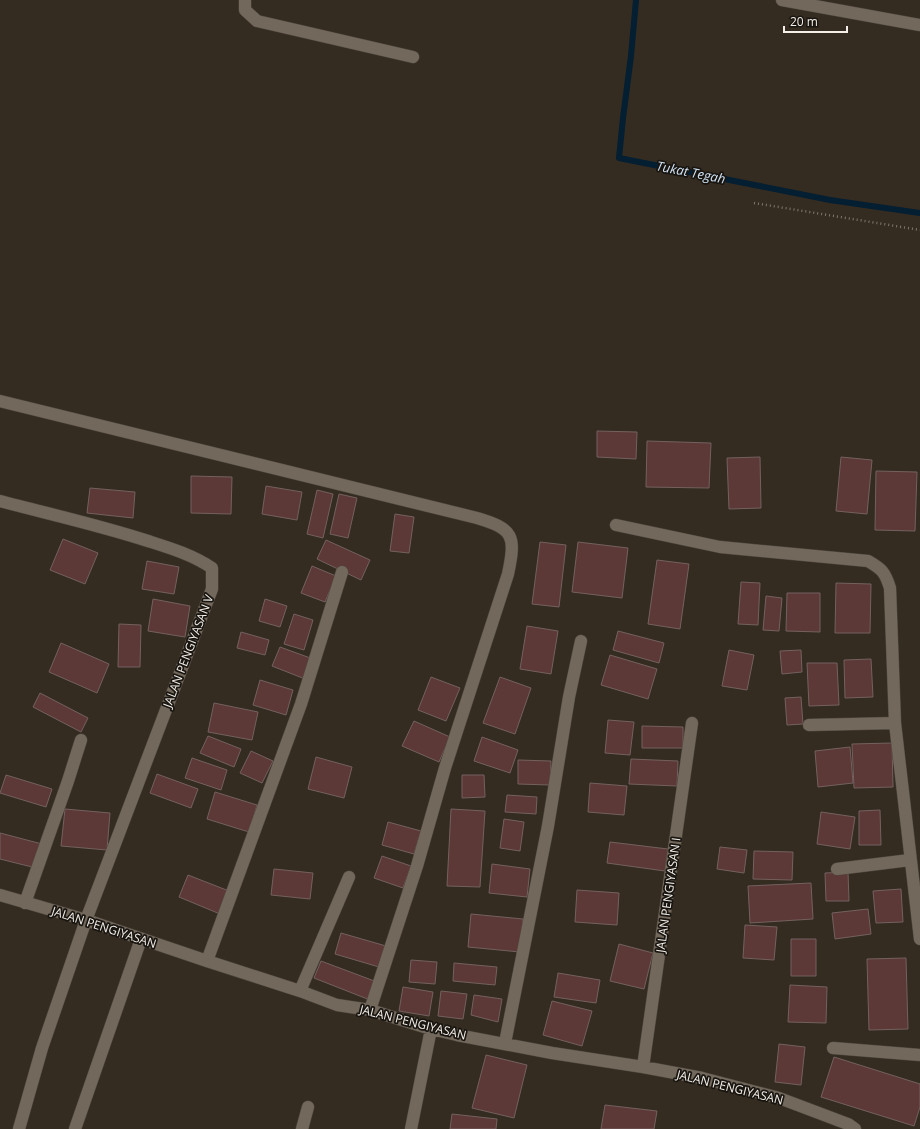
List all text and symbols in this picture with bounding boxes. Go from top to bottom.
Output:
scale bar [784,8,847,34]
text: 20 m [790,13,818,30]
water label: Tukat Tegah [655,156,727,188]
street label: JALAN PENGIYASAN V [158,591,218,711]
street label: JALAN PENGIYASAN I [651,836,684,955]
street label: JALAN PENGIYASAN [48,902,159,952]
street label: JALAN PENGIYASAN [357,1000,468,1043]
street label: JALAN PENGIYASAN [674,1065,785,1108]

